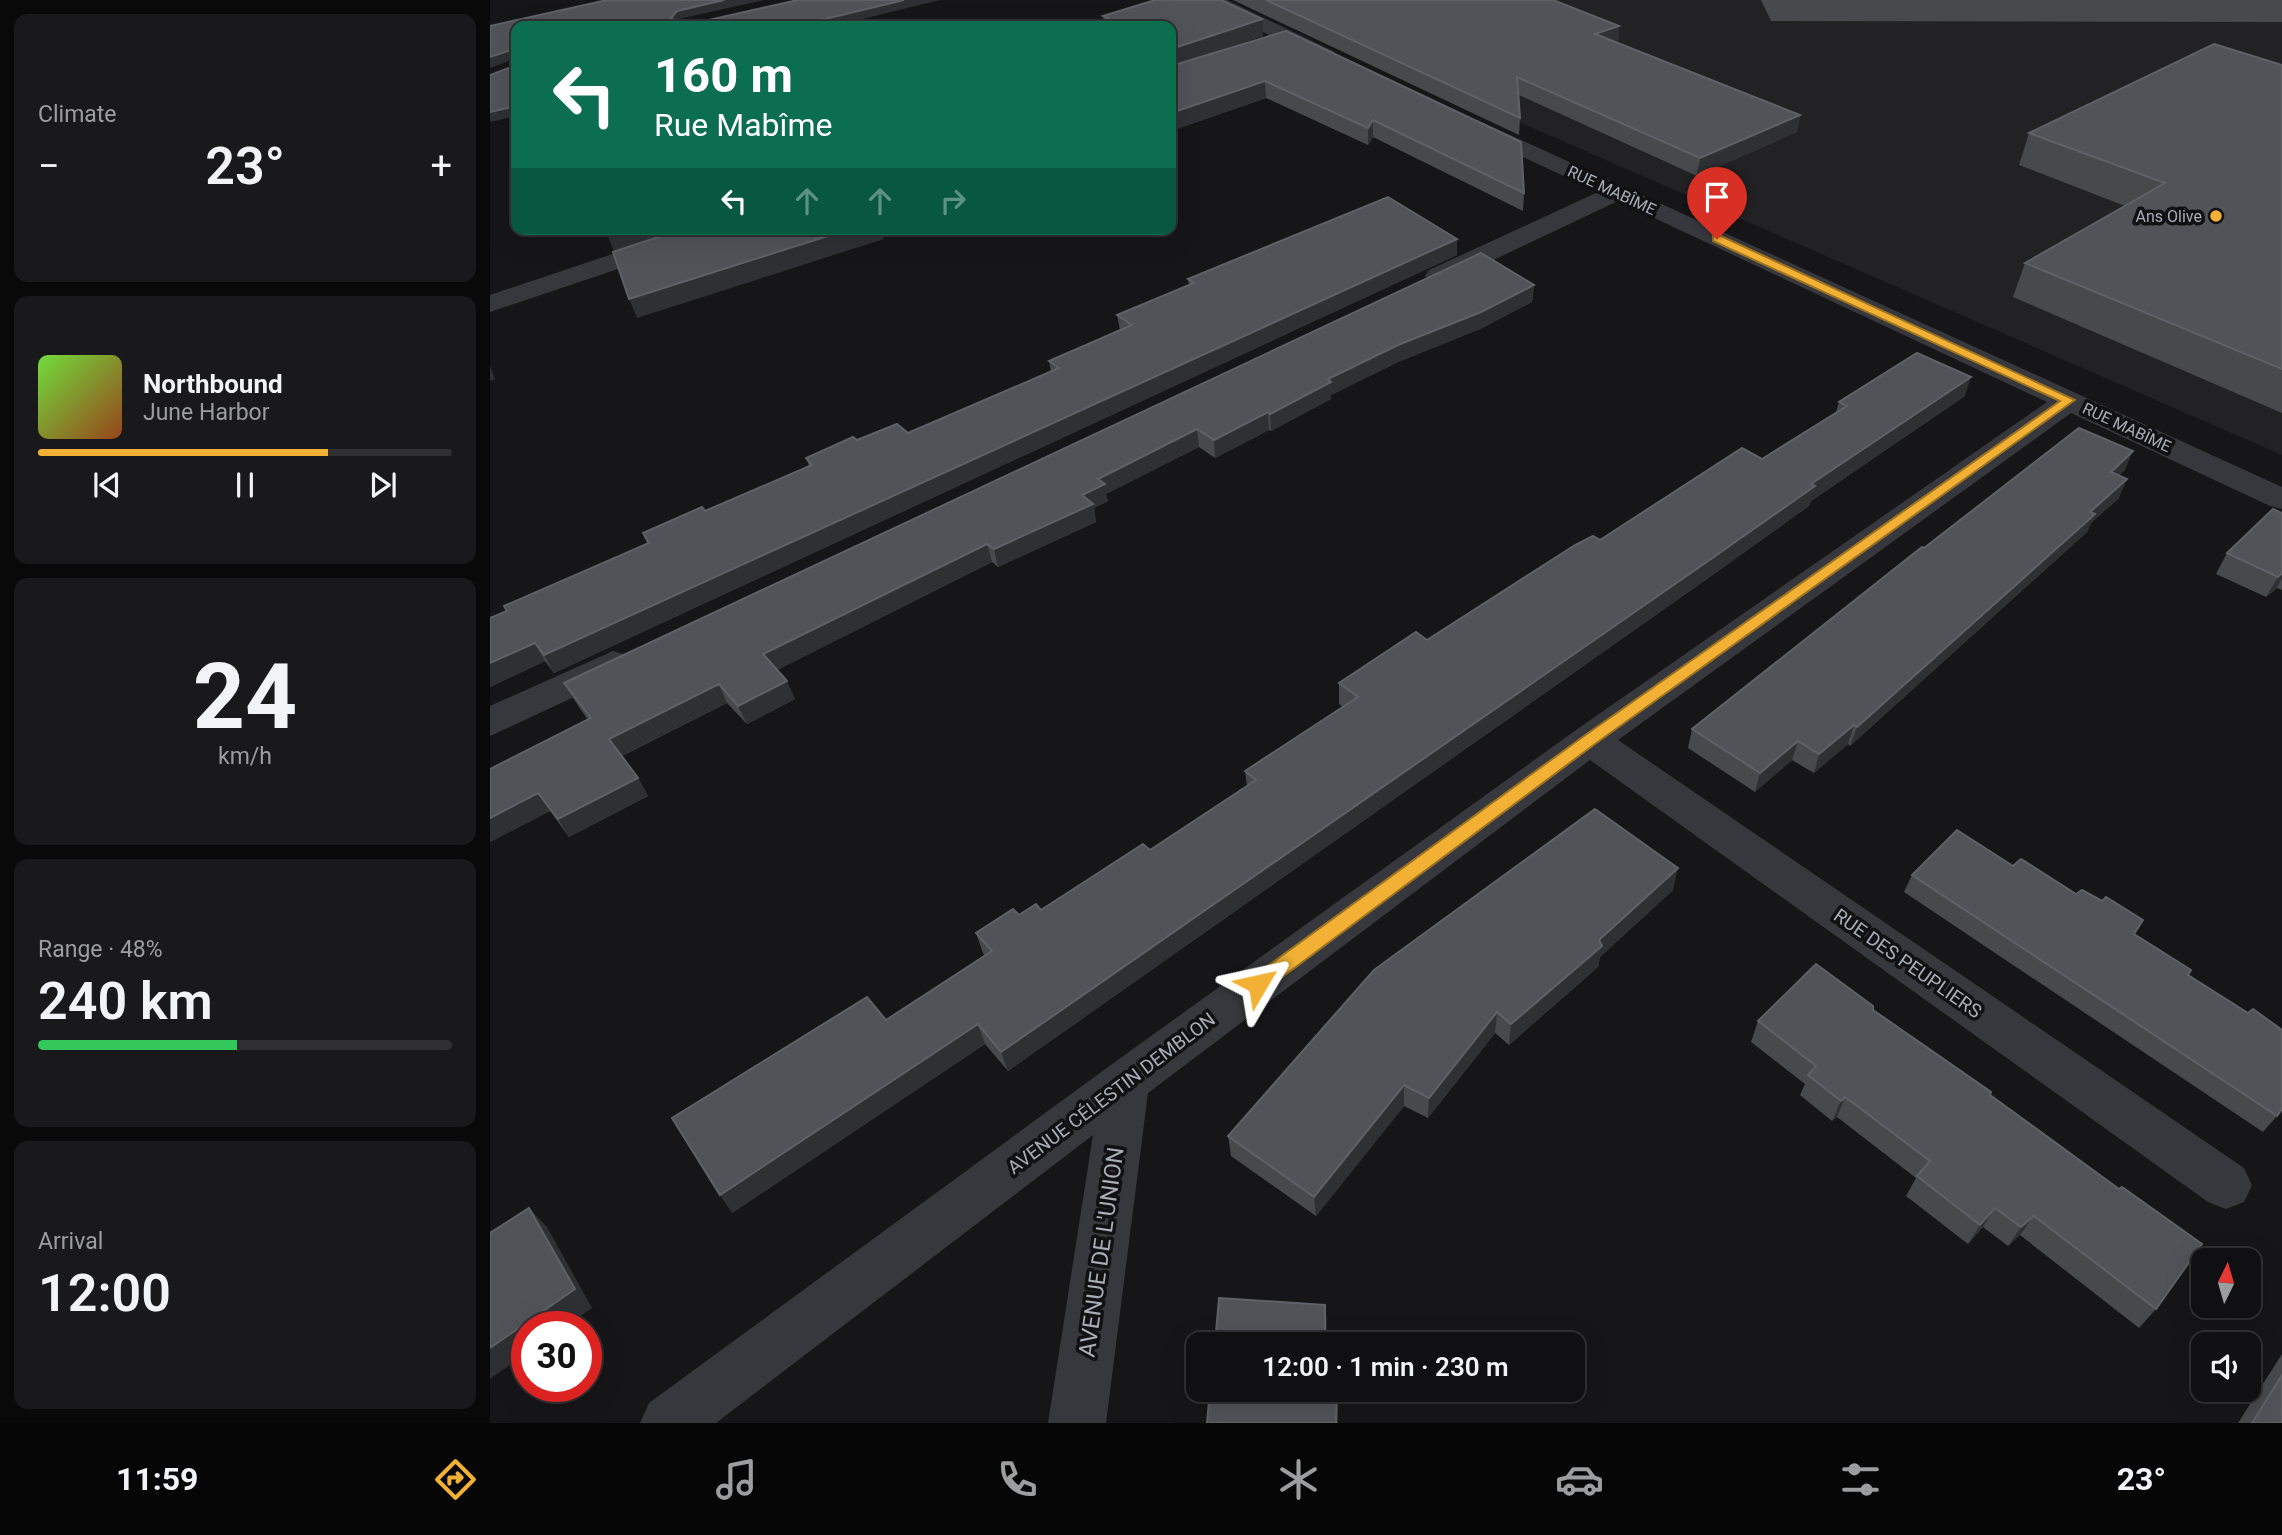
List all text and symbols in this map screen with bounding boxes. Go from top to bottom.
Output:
text: 160 m [654,47,793,104]
icon: left [539,49,630,140]
text: Climate [38,101,117,128]
text: Rue Mabîme [654,106,833,144]
text: 23° [205,136,285,197]
text: − [38,144,60,188]
text: + [430,144,452,188]
street label: RUE MABÎME [1565,162,1659,219]
pin [1687,167,1747,239]
icon: arrive [1698,178,1736,216]
icon: left [715,182,753,220]
icon: ahead [788,182,826,220]
icon: ahead [861,182,899,220]
icon: right [934,182,972,220]
place label: Ans Olive [2136,207,2202,226]
marker: Ans Olive [2208,208,2224,224]
text: Northbound [143,369,283,399]
text: June Harbor [143,399,270,426]
street label: RUE MABÎME [2080,399,2174,456]
icon: previous [88,466,126,504]
icon: pause [226,466,264,504]
icon: next [364,466,402,504]
text: 24 [193,644,297,750]
text: km/h [218,743,272,770]
street label: RUE DES PEUPLIERS [1829,904,1986,1023]
text: Range · 48% [38,936,163,963]
position arrow [1221,947,1295,1021]
text: 240 km [38,971,213,1032]
street label: AVENUE CÉLESTIN DEMBLON [1003,1008,1220,1179]
street label: AVENUE DE L'UNION [1073,1145,1130,1359]
text: Arrival [38,1228,103,1255]
north arrow [2191,1248,2261,1318]
map controls [2191,1248,2261,1402]
text: 12:00 [38,1263,171,1324]
speed limit sign: 30 [511,1311,602,1402]
button: sound [2191,1332,2261,1402]
text: 12:00 · 1 min · 230 m [1262,1352,1509,1382]
icon: directions [431,1455,480,1504]
icon: music [712,1455,761,1504]
icon: phone [993,1455,1042,1504]
icon: climate [1274,1455,1323,1504]
icon: car [1555,1455,1604,1504]
icon: filters [1836,1455,1885,1504]
text: 11:59 [116,1460,198,1498]
text: 23° [2117,1460,2166,1498]

